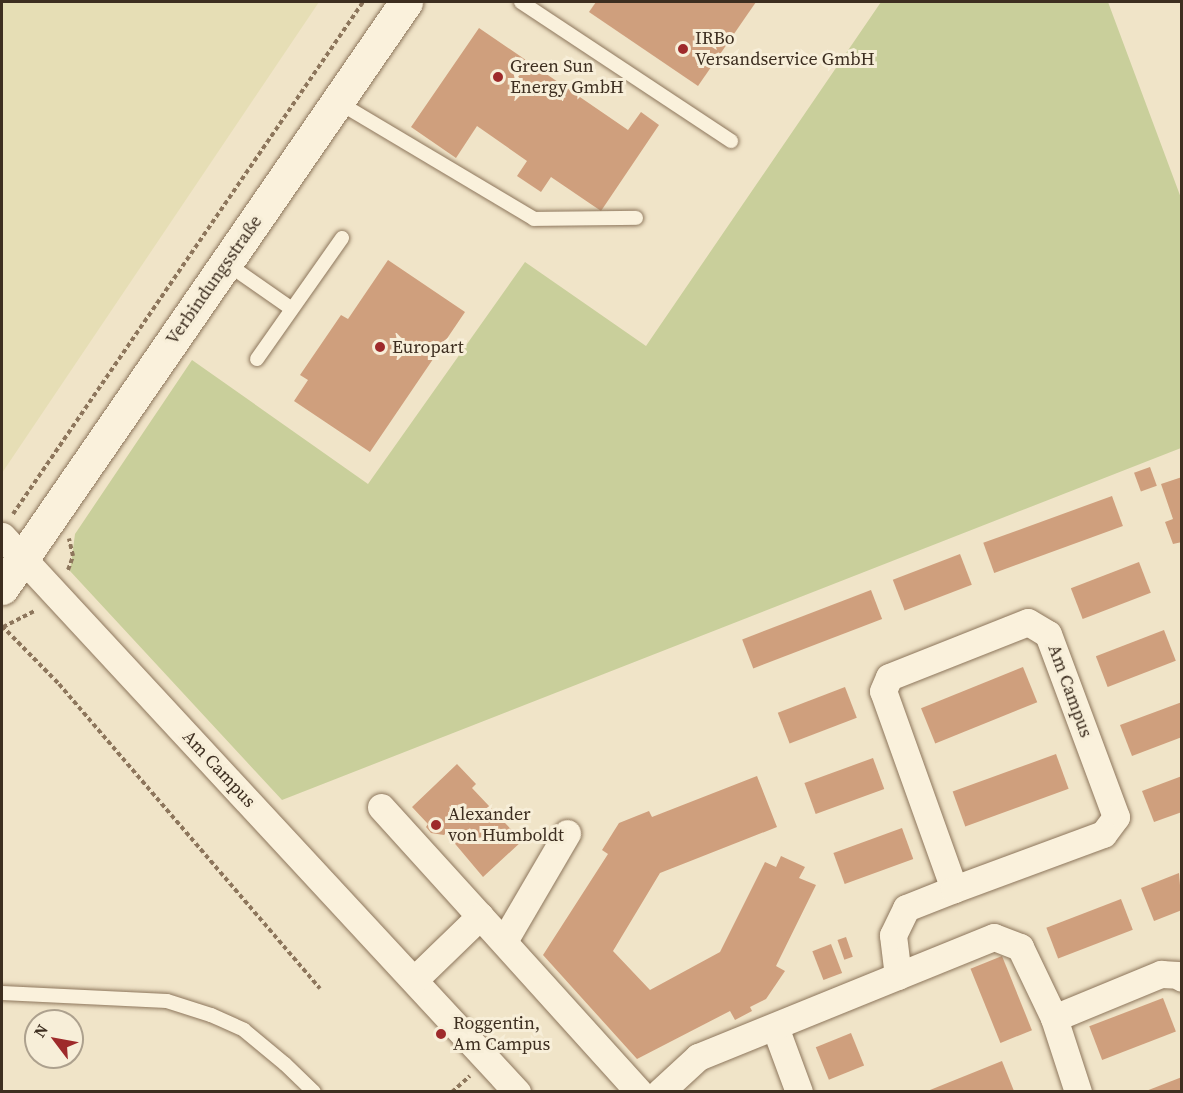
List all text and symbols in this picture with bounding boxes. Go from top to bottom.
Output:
place label: IRBo Versandservice GmbH [695,28,875,70]
marker: IRBo Versandservice GmbH [676,42,690,56]
place label: Green Sun Energy GmbH [510,56,624,98]
marker: Green Sun Energy GmbH [491,70,505,84]
street label: Verbindungsstraße [161,211,267,349]
place label: Europart [392,336,464,358]
marker: Europart [373,340,387,354]
street label: Am Campus [1043,642,1097,740]
street label: Am Campus [178,726,260,812]
place label: Alexander von Humboldt [448,804,564,846]
marker: Alexander von Humboldt [429,818,443,832]
north arrow [24,1009,84,1069]
place label: Roggentin, Am Campus [453,1013,550,1056]
text: N [28,1020,53,1041]
marker: Roggentin, Am Campus [434,1027,448,1041]

